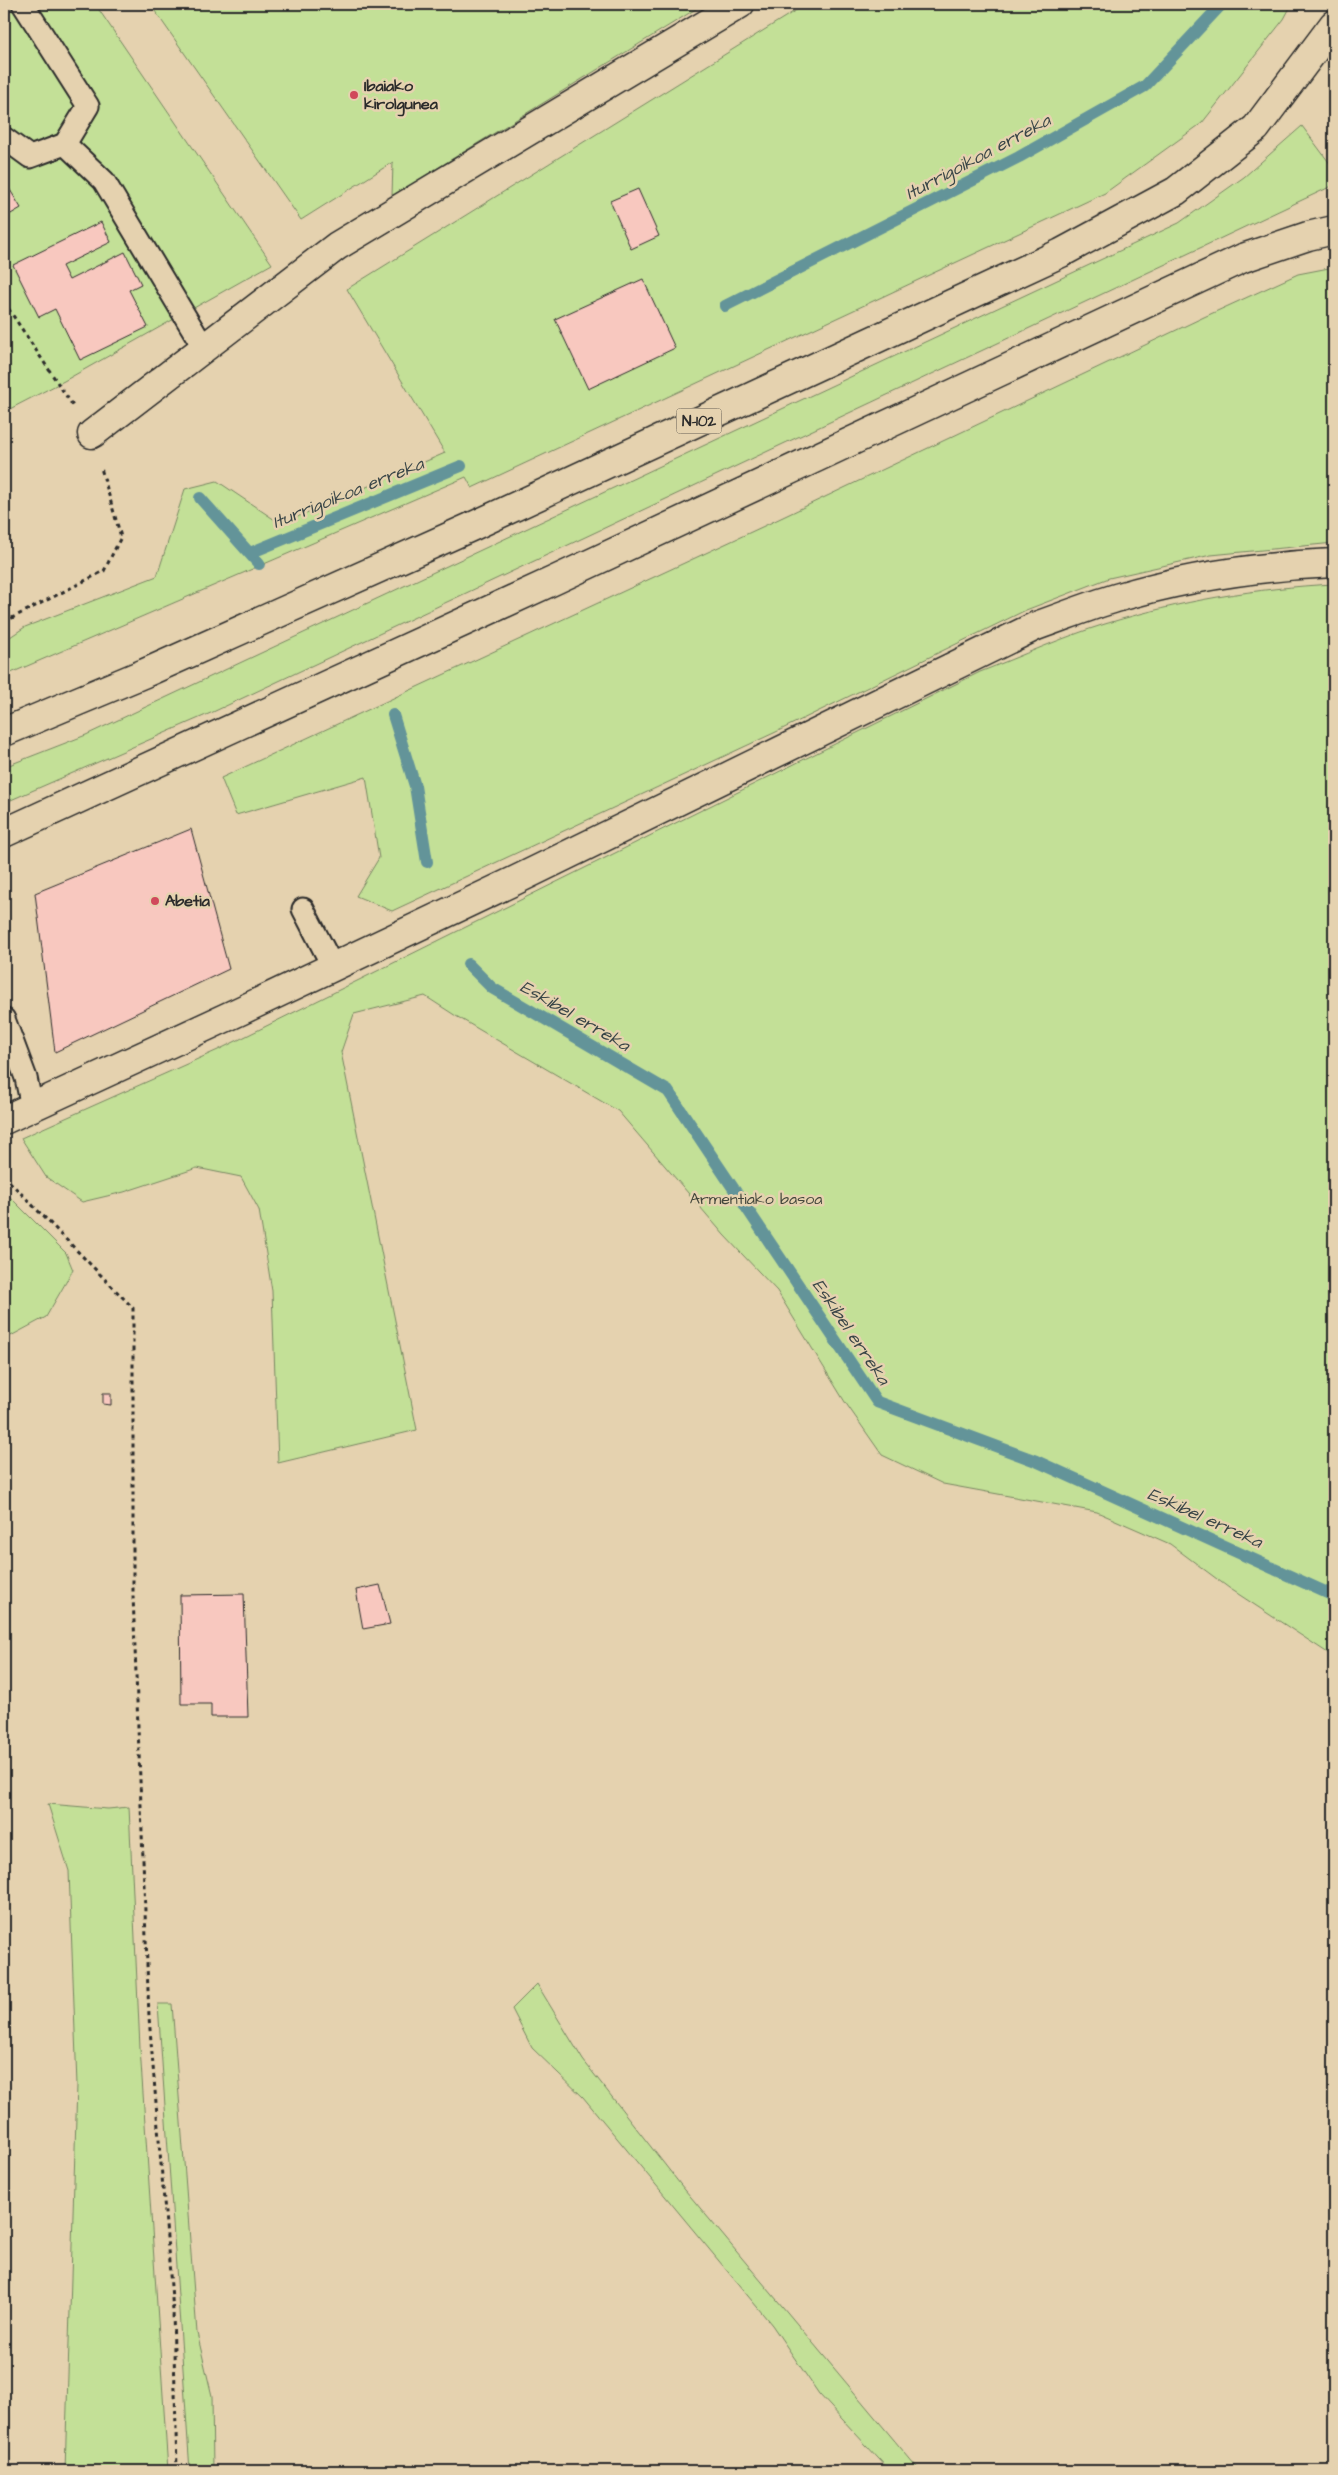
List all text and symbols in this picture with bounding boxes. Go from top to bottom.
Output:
place label: Ibaiako kirolgunea [364,75,439,117]
marker: Ibaiako kirolgunea [348,89,360,101]
water label: Iturrigoikoa erreka [901,108,1056,207]
road number: N-102 [676,408,722,434]
water label: Iturrigoikoa erreka [269,451,428,536]
place label: Abetia [165,890,211,912]
marker: Abetia [149,895,161,907]
water label: Eskibel erreka [516,974,635,1058]
park label: Armentiako basoa [690,1188,822,1210]
water label: Eskibel erreka [806,1274,896,1391]
water label: Eskibel erreka [1144,1482,1267,1555]

